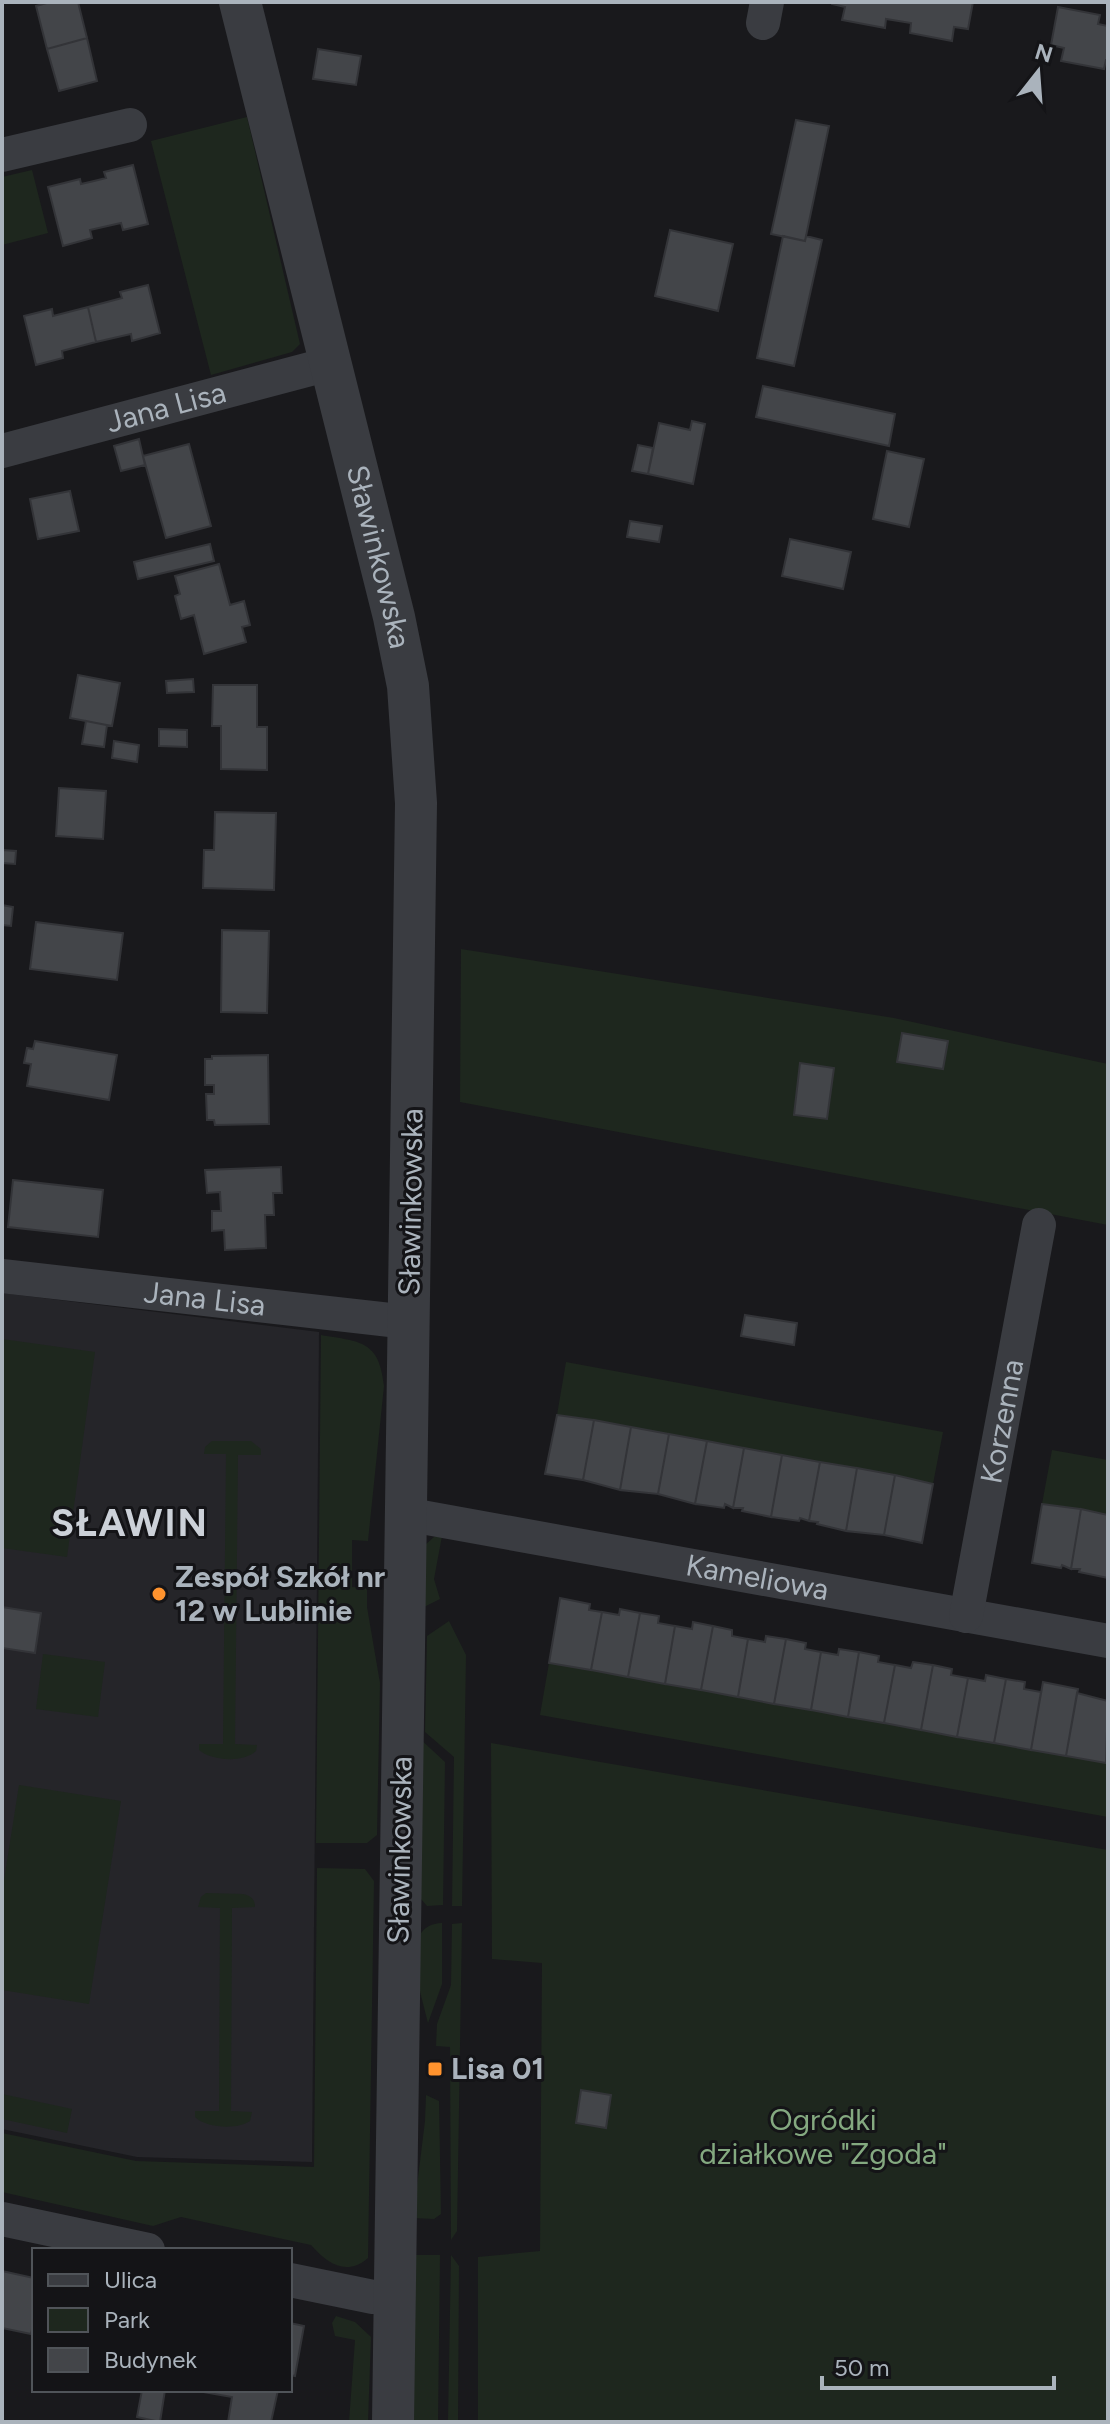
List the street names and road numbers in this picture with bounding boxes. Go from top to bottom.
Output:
street label: Jana Lisa [102,373,230,440]
street label: Sławinkowska [339,461,419,652]
street label: Sławinkowska [390,1108,431,1296]
street label: Jana Lisa [142,1273,268,1324]
street label: Korzenna [972,1356,1032,1486]
street label: Kameliowa [683,1546,832,1608]
street label: Sławinkowska [379,1756,420,1944]

